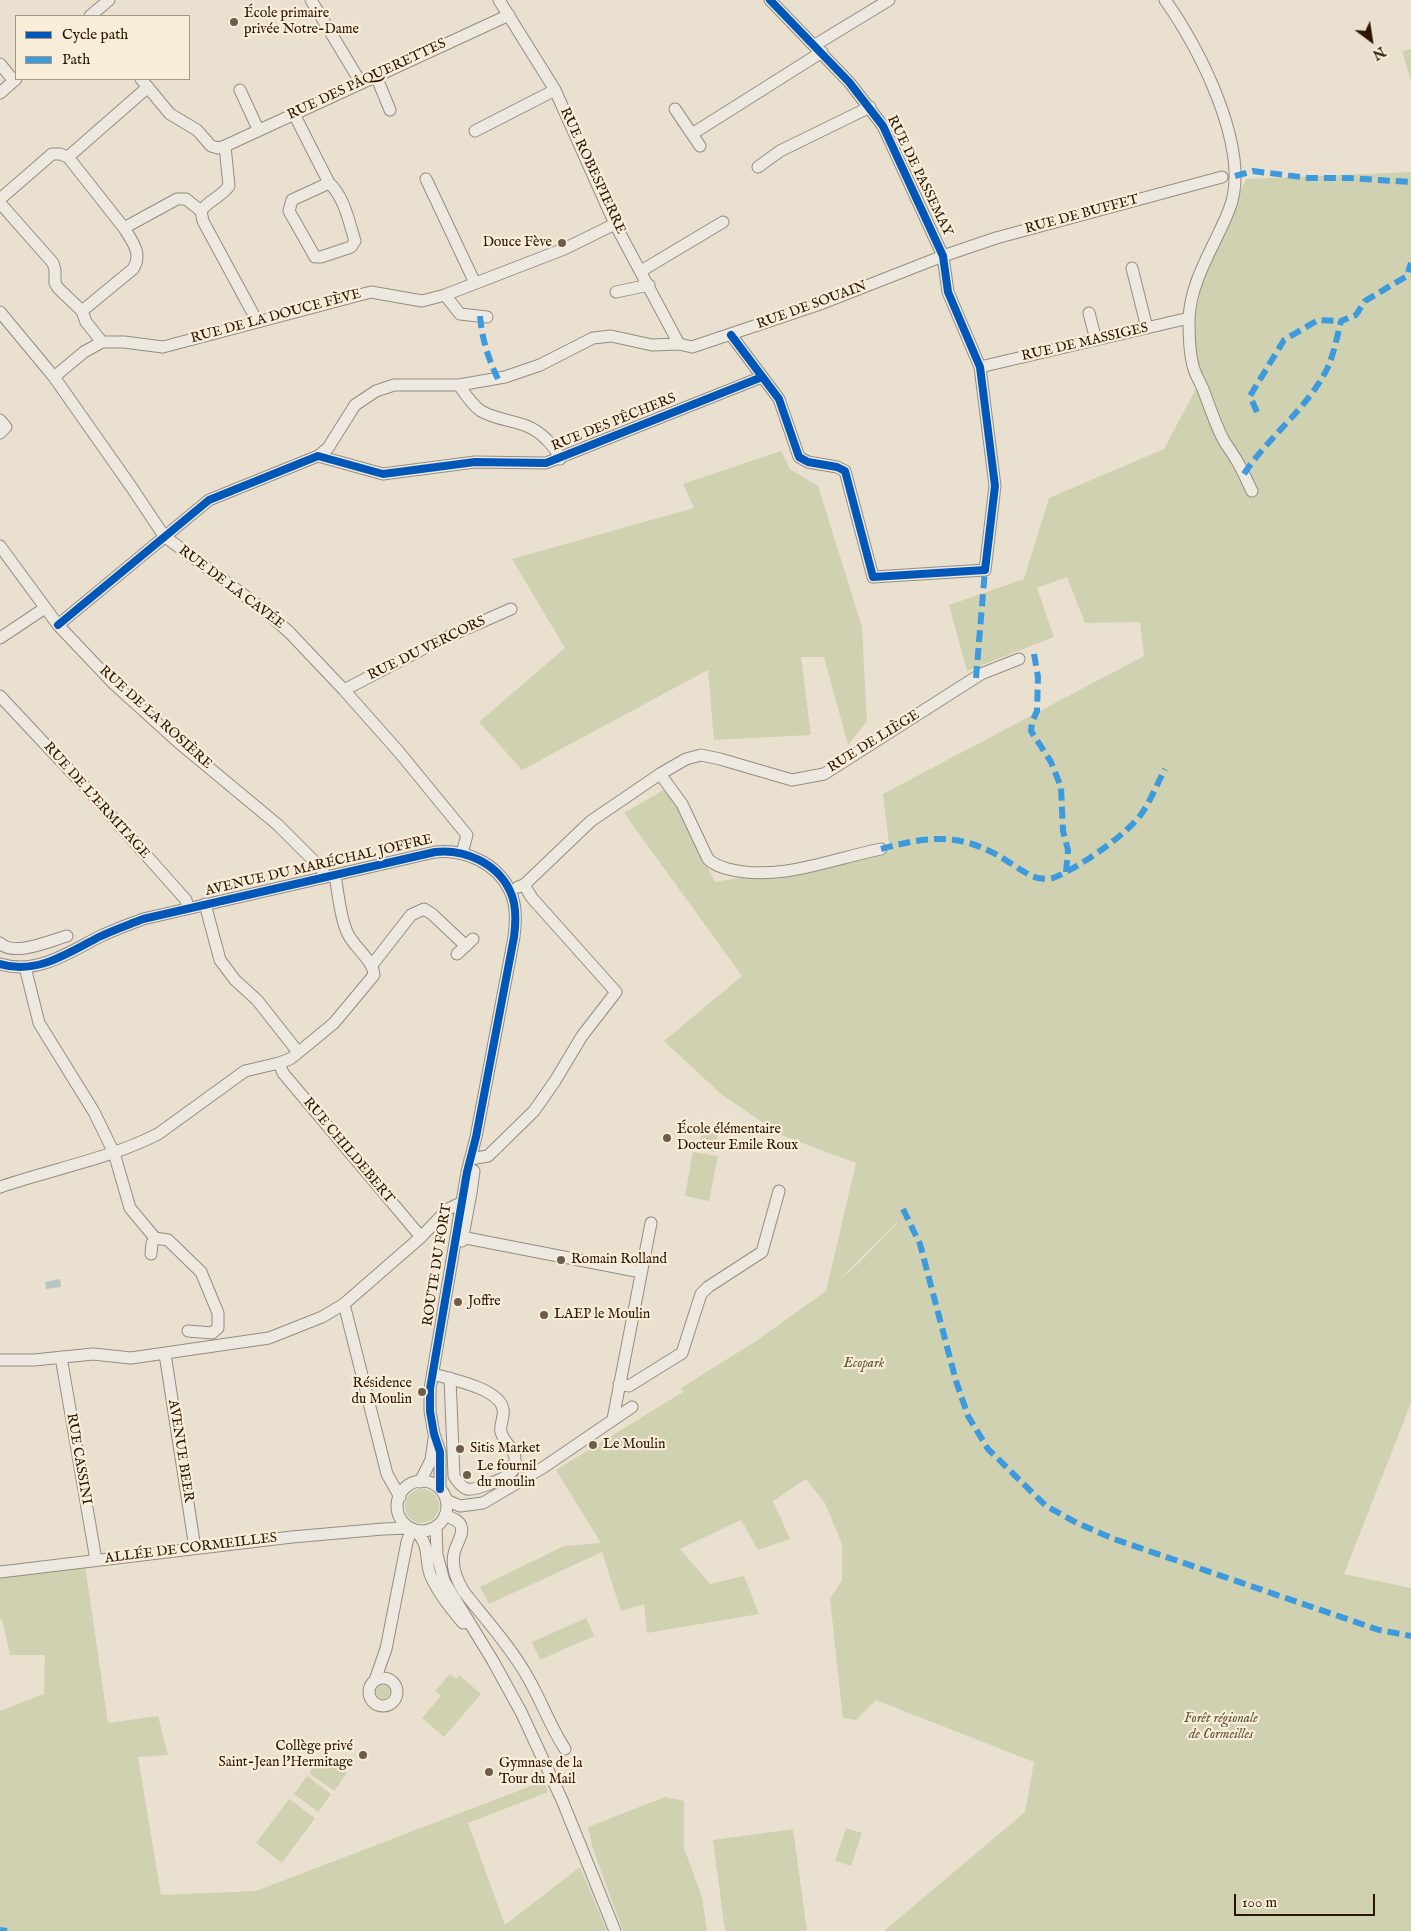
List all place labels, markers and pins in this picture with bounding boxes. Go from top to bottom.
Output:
place label: École primaire privée Notre-Dame [244,6,359,38]
marker: École primaire privée Notre-Dame [228,16,240,28]
place label: Douce Fève [483,235,552,251]
marker: Douce Fève [556,237,568,249]
place label: École élémentaire Docteur Emile Roux [677,1122,798,1154]
marker: École élémentaire Docteur Emile Roux [661,1132,673,1144]
place label: Romain Rolland [571,1252,667,1268]
marker: Romain Rolland [555,1254,567,1266]
place label: Joffre [468,1294,501,1310]
marker: Joffre [452,1296,464,1308]
place label: LAEP le Moulin [554,1307,650,1323]
marker: LAEP le Moulin [538,1309,550,1321]
place label: Résidence du Moulin [351,1376,412,1408]
marker: Résidence du Moulin [416,1386,428,1398]
place label: Le Moulin [603,1437,665,1453]
marker: Le Moulin [587,1439,599,1451]
place label: Sitis Market [470,1441,540,1457]
marker: Sitis Market [454,1443,466,1455]
place label: Le fournil du moulin [477,1459,536,1491]
marker: Le fournil du moulin [461,1469,473,1481]
place label: Collège privé Saint-Jean l'Hermitage [218,1739,353,1771]
marker: Collège privé Saint-Jean l'Hermitage [357,1749,369,1761]
place label: Gymnase de la Tour du Mail [499,1756,583,1788]
marker: Gymnase de la Tour du Mail [483,1766,495,1778]

